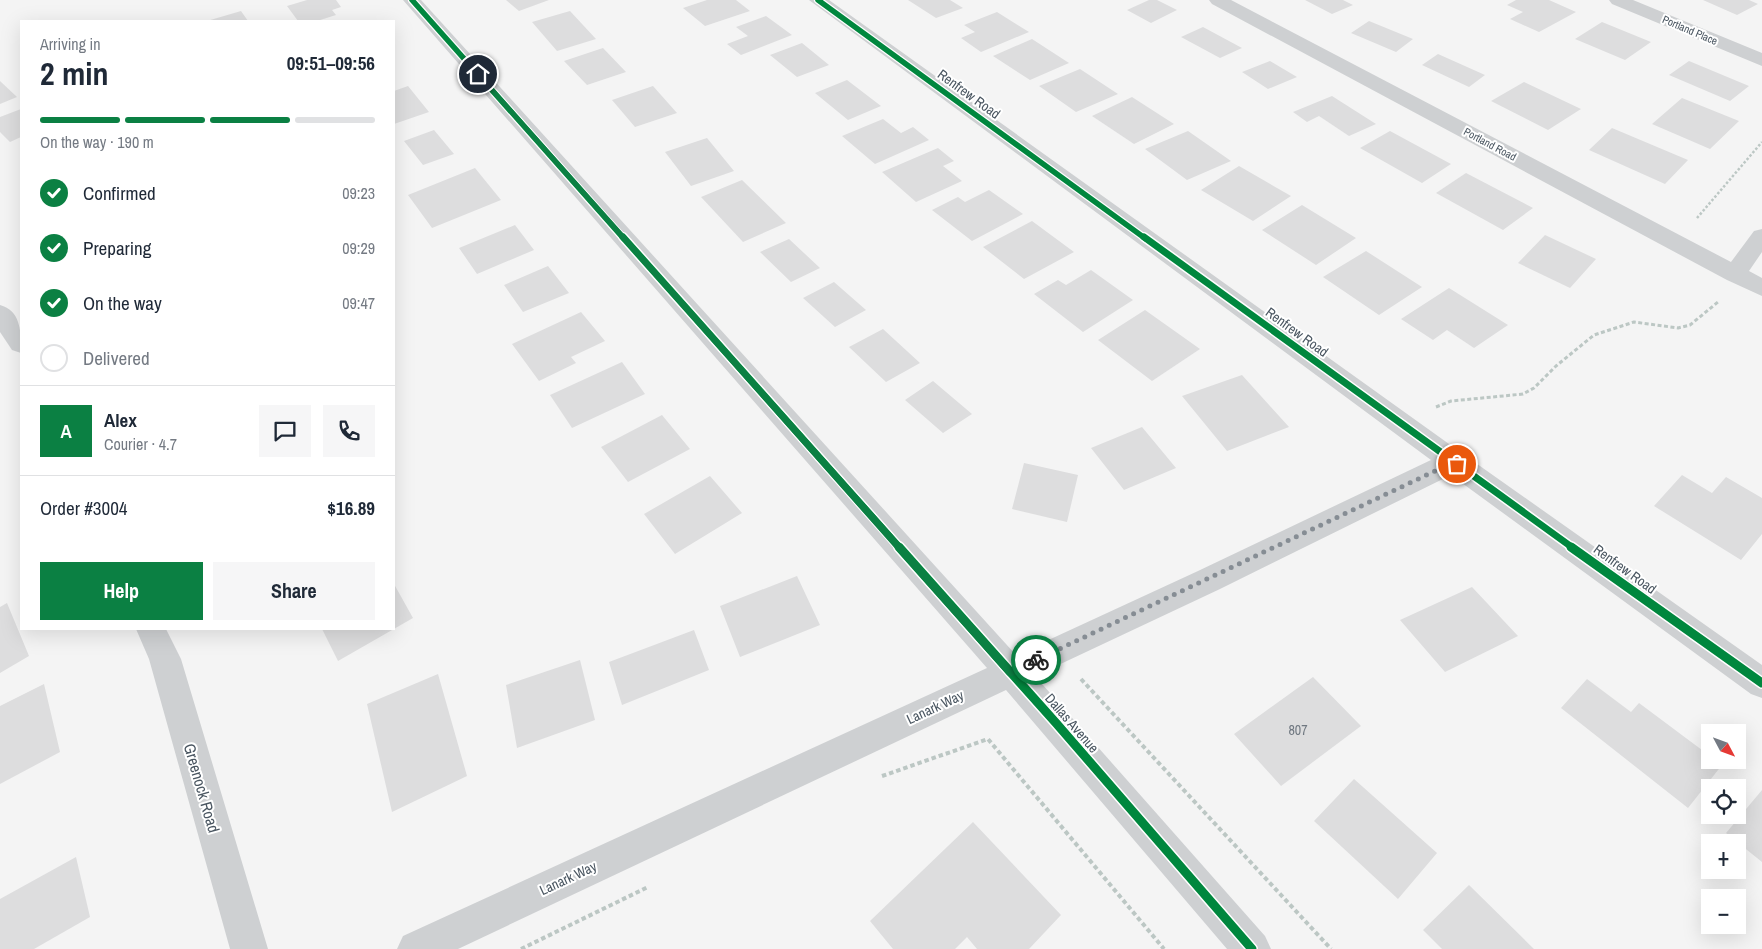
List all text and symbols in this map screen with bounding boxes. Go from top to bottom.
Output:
street label: Portland Place [1660,12,1720,48]
text: Arriving in [40,33,101,55]
text: 09:51–09:56 [287,50,375,76]
text: 2 min [40,52,109,95]
pin [457,53,499,95]
icon: home [464,60,492,88]
street label: Renfrew Road [934,65,1004,123]
street label: Portland Road [1461,124,1519,164]
text: On the way · 190 m [40,131,154,153]
icon: check [40,179,68,207]
text: Confirmed [83,180,156,206]
text: 09:23 [342,182,375,204]
icon: check [40,234,68,262]
text: Preparing [83,235,151,261]
text: 09:29 [342,237,375,259]
icon: check [40,289,68,317]
text: On the way [83,290,162,316]
text: 09:47 [342,292,375,314]
street label: Renfrew Road [1262,303,1332,361]
text: Delivered [83,345,150,371]
button: chat [259,405,311,457]
button: phone [323,405,375,457]
text: Alex [104,407,137,433]
text: A [60,418,72,444]
text: Courier · 4.7 [104,433,177,455]
pin [1436,443,1478,485]
icon: bag [1443,450,1471,478]
text: Order #3004 [40,495,127,521]
text: $16.89 [327,495,375,521]
street label: Renfrew Road [1590,540,1660,598]
button: Help [40,562,203,620]
button: Share [213,562,375,620]
courier [1011,635,1061,685]
icon: bike [1022,646,1050,674]
street label: Lanark Way [904,686,967,728]
street label: Dallas Avenue [1041,689,1103,757]
house number: 807 [1288,721,1308,739]
north arrow [1701,724,1746,769]
map controls [1701,724,1746,934]
street label: Greenock Road [179,741,225,835]
button: locate [1701,779,1746,824]
button: + [1701,834,1746,879]
street label: Lanark Way [537,857,600,899]
button: − [1701,889,1746,934]

